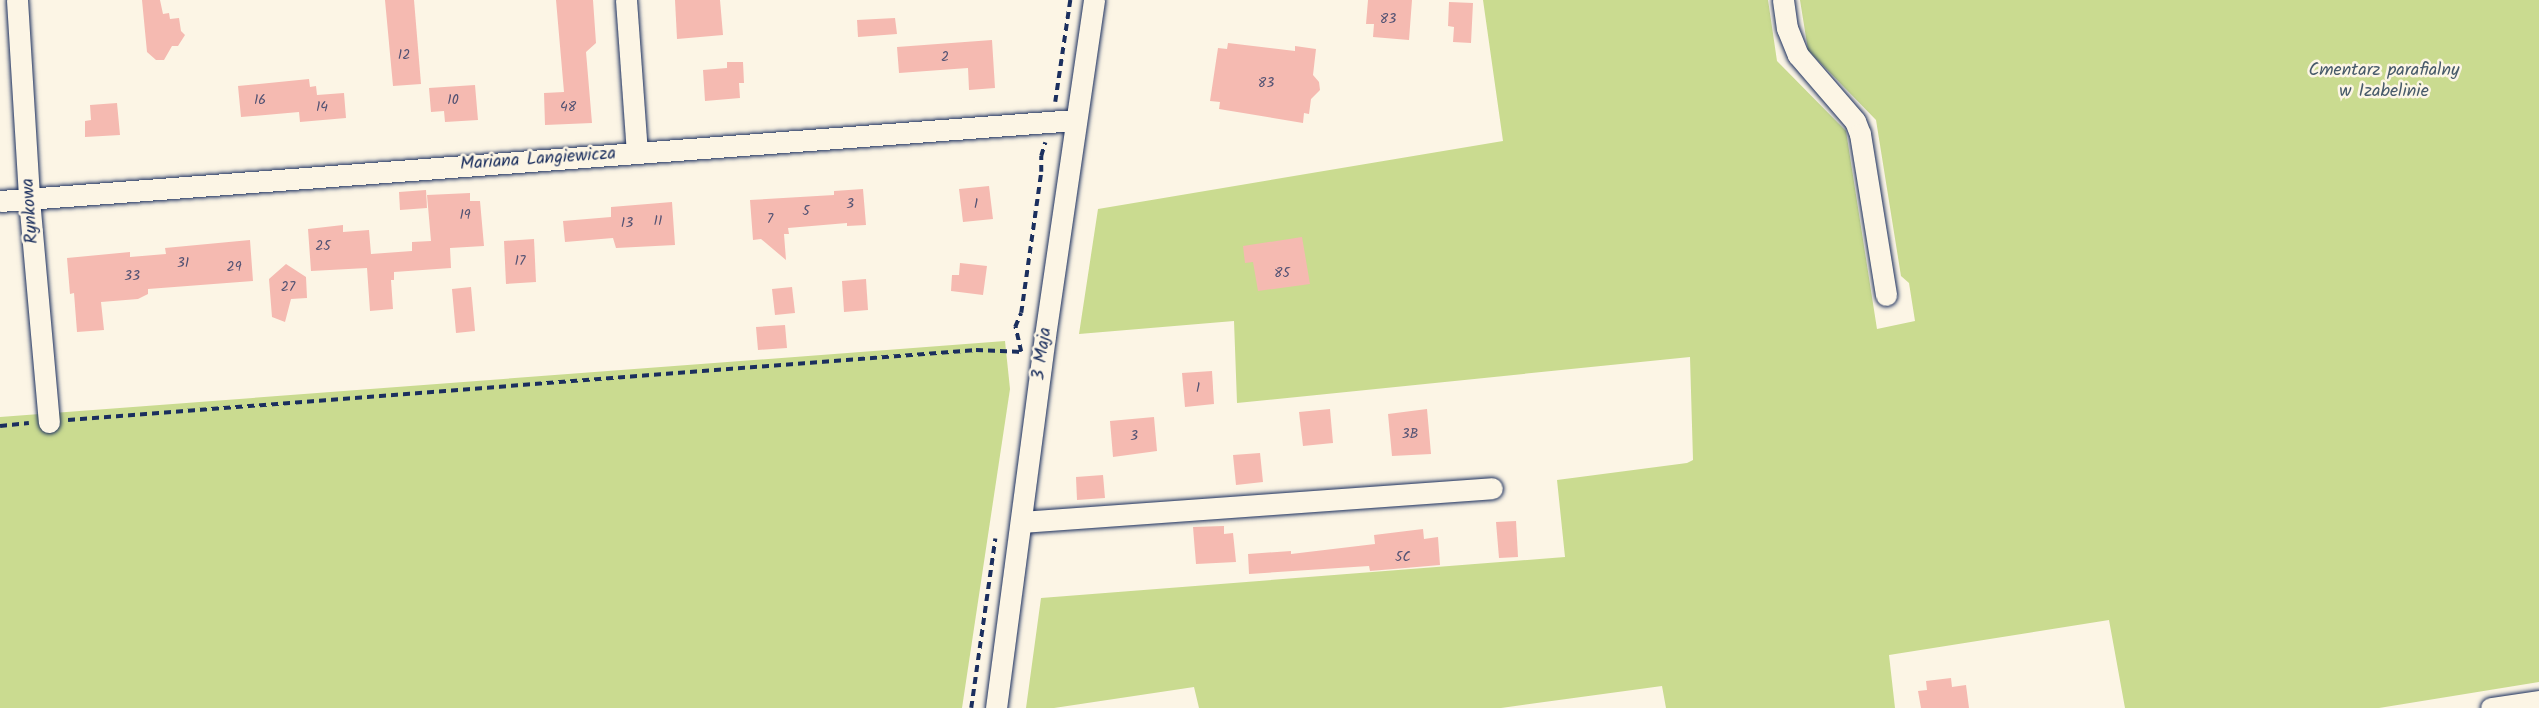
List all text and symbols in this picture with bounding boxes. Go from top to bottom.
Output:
house number: 83 [1380,11,1396,27]
house number: 12 [398,47,410,63]
house number: 2 [941,49,949,65]
park label: Cmentarz parafialny w Izabelinie [2308,61,2460,104]
house number: 83 [1258,75,1274,91]
house number: 16 [254,92,266,108]
house number: 10 [447,92,459,108]
house number: 14 [316,99,328,115]
house number: 48 [560,99,576,115]
street label: Mariana Langiewicza [459,144,617,176]
street label: Rynkowa [18,177,44,245]
house number: 3 [846,196,854,212]
house number: 1 [974,196,978,212]
house number: 5 [802,203,810,219]
house number: 19 [459,207,471,223]
house number: 7 [767,211,773,227]
house number: 11 [654,213,662,229]
house number: 13 [621,215,633,231]
house number: 25 [315,238,331,254]
house number: 17 [515,253,525,269]
house number: 31 [177,255,189,271]
house number: 29 [227,259,241,275]
house number: 85 [1274,265,1290,281]
house number: 33 [124,268,140,284]
house number: 27 [281,279,295,295]
street label: 3 Maja [1029,326,1057,382]
house number: 1 [1196,380,1200,396]
house number: 3B [1402,426,1418,442]
house number: 3 [1130,428,1138,444]
house number: 5C [1395,549,1411,565]

